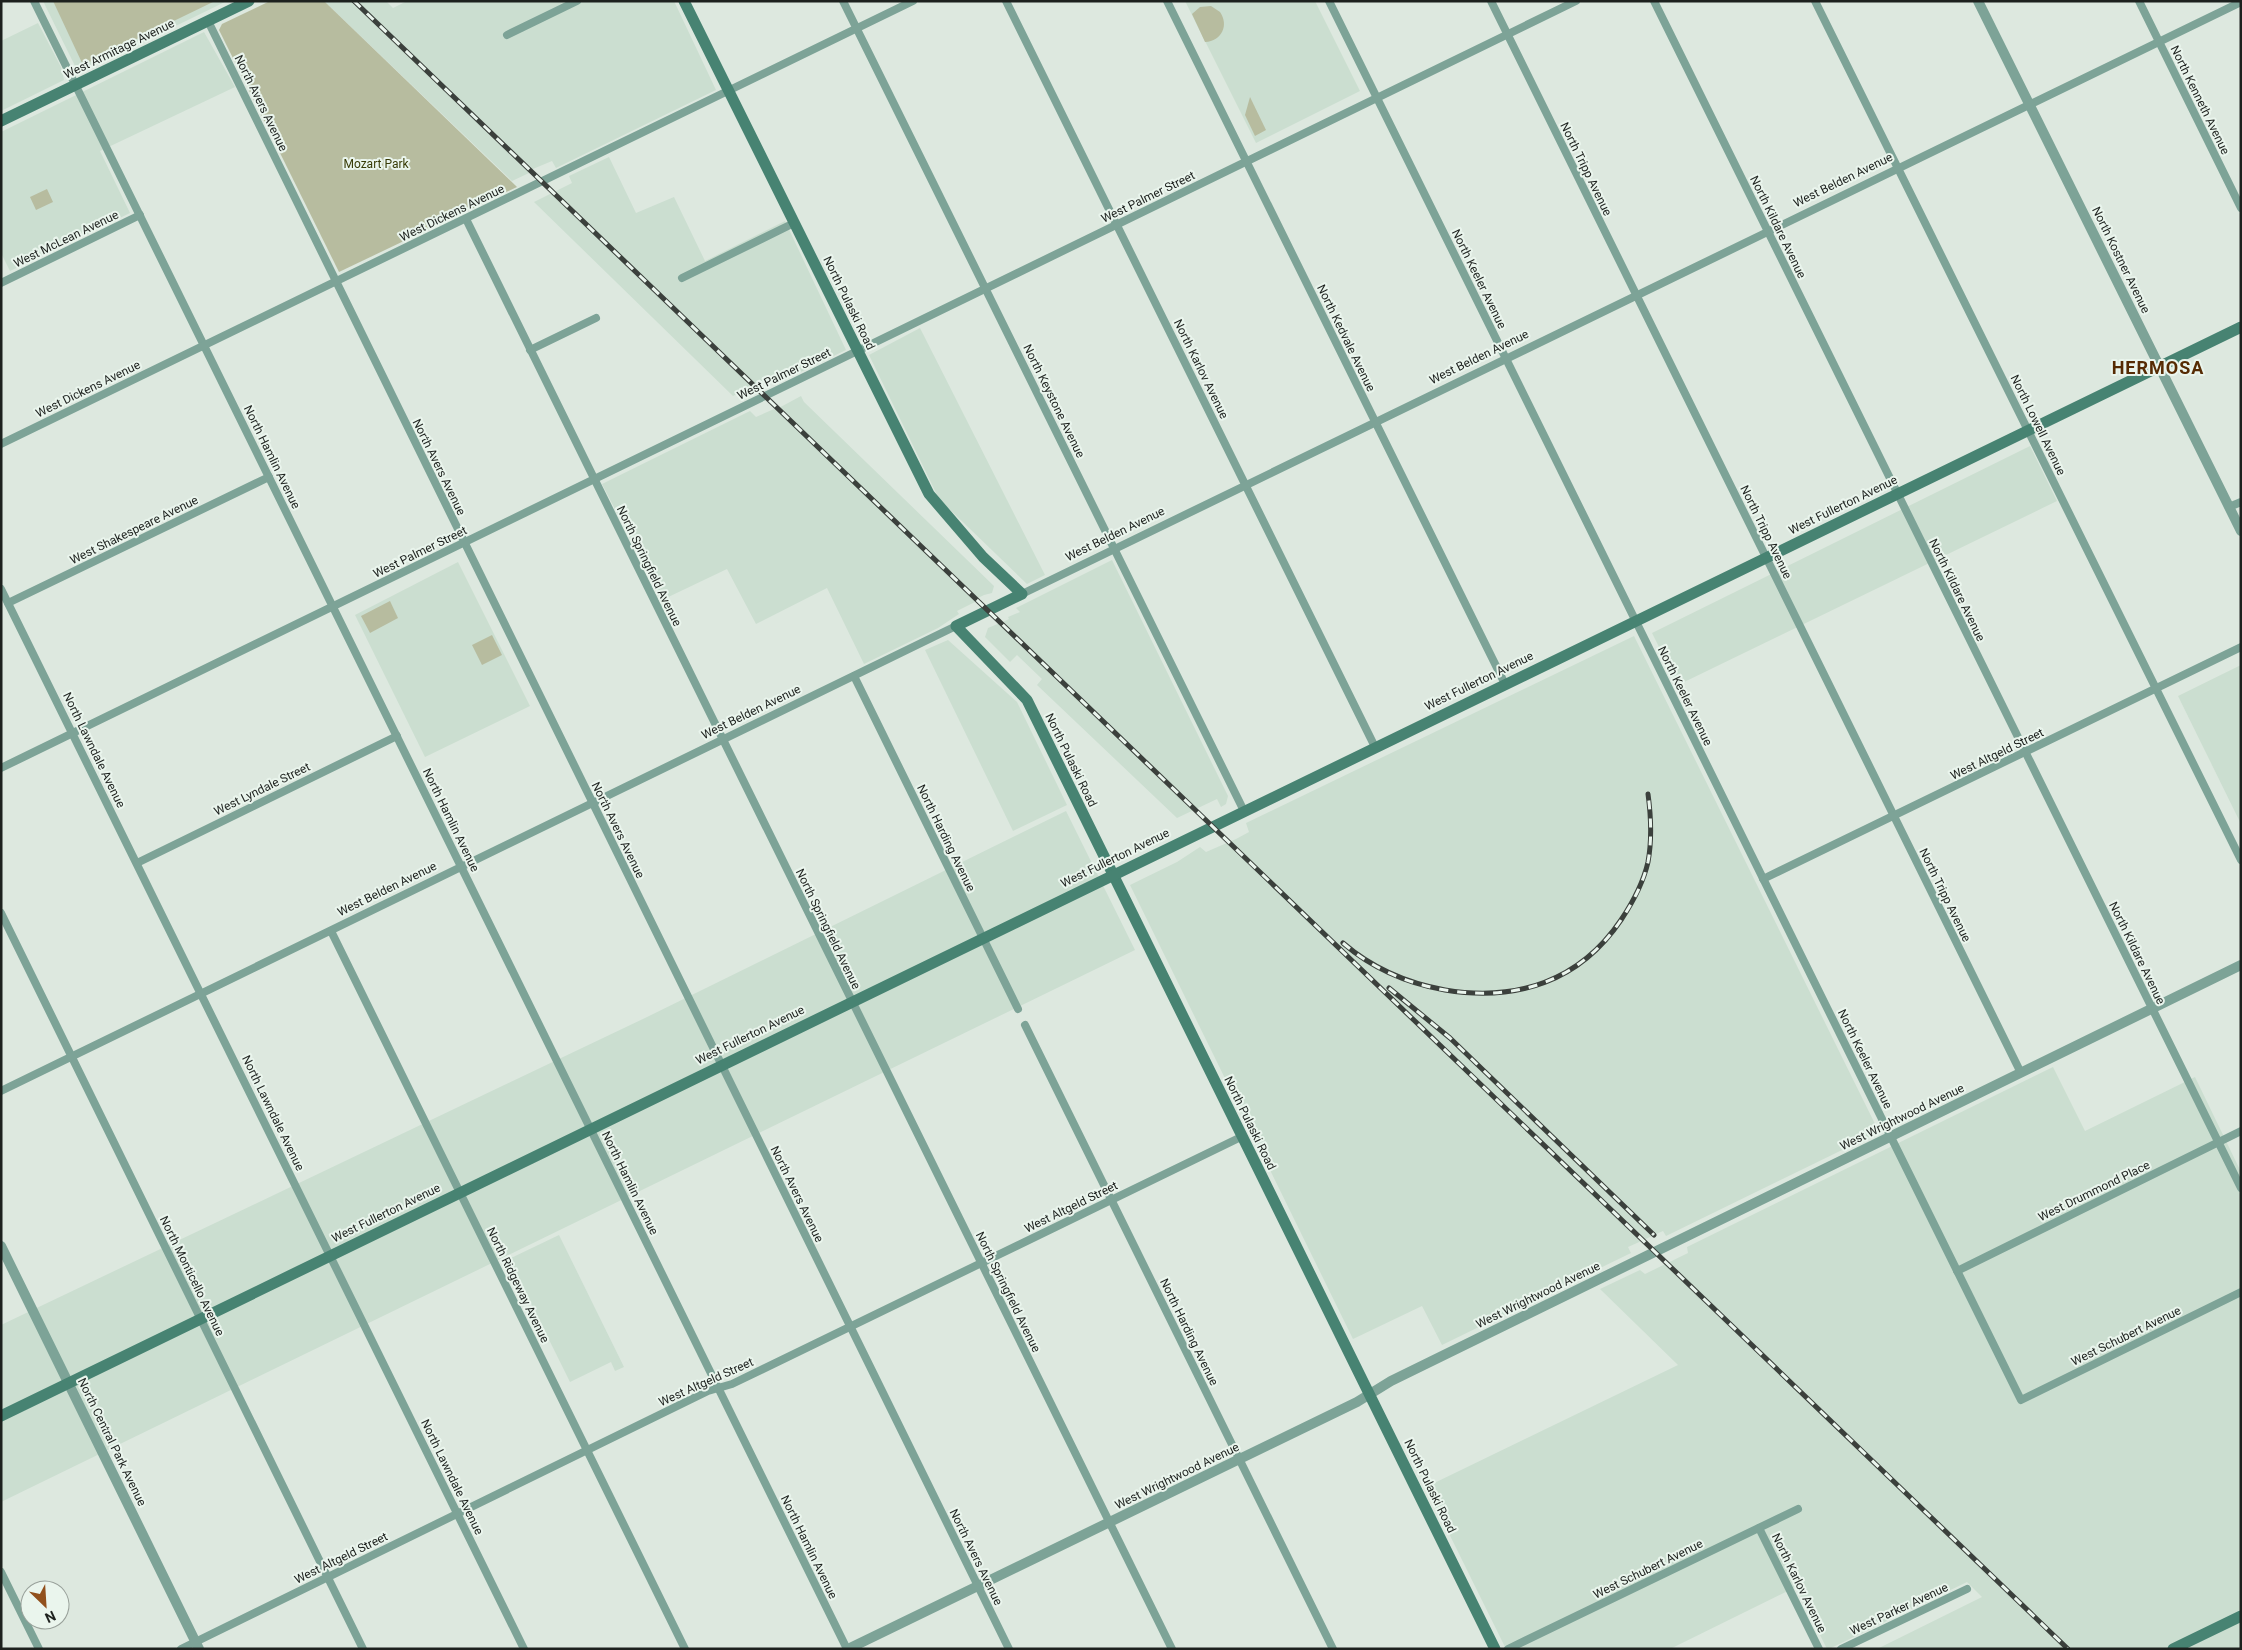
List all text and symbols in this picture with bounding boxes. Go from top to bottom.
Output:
street label: West Armitage Avenue [62,16,176,82]
street label: North Kenneth Avenue [2168,43,2232,157]
street label: North Avers Avenue [232,53,290,153]
street label: North Tripp Avenue [1557,120,1615,218]
street label: West Belden Avenue [1791,150,1895,210]
park label: Mozart Park [343,157,409,171]
street label: West Palmer Street [1099,168,1197,226]
street label: North Kildare Avenue [1747,173,1809,281]
street label: West Dickens Avenue [398,182,506,244]
street label: North Kostner Avenue [2089,204,2153,316]
street label: West McLean Avenue [11,208,121,270]
street label: North Keeler Avenue [1449,227,1509,331]
street label: North Pulaski Road [820,254,878,352]
street label: North Kedvale Avenue [1314,282,1378,394]
street label: North Karlov Avenue [1171,317,1231,421]
street label: West Belden Avenue [1427,327,1531,387]
street label: North Keystone Avenue [1020,342,1088,460]
street label: West Palmer Street [735,345,833,403]
district label: HERMOSA [2112,357,2204,378]
street label: West Dickens Avenue [34,358,142,420]
street label: North Lowell Avenue [2008,372,2068,478]
street label: North Hamlin Avenue [241,403,303,511]
street label: North Avers Avenue [410,417,468,517]
street label: West Fullerton Avenue [1786,473,1900,537]
street label: North Tripp Avenue [1737,483,1795,581]
street label: West Shakespeare Avenue [68,493,200,567]
street label: North Springfield Avenue [614,503,684,629]
street label: West Belden Avenue [1063,504,1167,564]
street label: West Palmer Street [371,523,469,581]
street label: North Kildare Avenue [1926,536,1988,644]
street label: North Keeler Avenue [1655,644,1715,748]
street label: West Fullerton Avenue [1422,649,1536,713]
street label: West Belden Avenue [699,682,803,742]
street label: North Lawndale Avenue [60,690,128,810]
street label: North Pulaski Road [1042,711,1100,809]
street label: West Altgeld Street [1948,725,2046,783]
street label: West Lyndale Street [212,760,312,818]
street label: North Hamlin Avenue [420,766,482,874]
street label: North Avers Avenue [589,780,647,880]
street label: North Harding Avenue [914,782,978,894]
street label: West Fullerton Avenue [1058,826,1172,890]
street label: North Tripp Avenue [1916,846,1974,944]
street label: West Belden Avenue [335,859,439,919]
street label: North Springfield Avenue [793,866,863,992]
street label: North Kildare Avenue [2106,899,2168,1007]
street label: West Fullerton Avenue [693,1003,807,1067]
street label: North Keeler Avenue [1835,1007,1895,1111]
street label: North Lawndale Avenue [239,1053,307,1173]
street label: North Pulaski Road [1221,1074,1279,1172]
street label: West Wrightwood Avenue [1838,1081,1966,1153]
street label: North Hamlin Avenue [599,1129,661,1237]
street label: North Avers Avenue [768,1144,826,1244]
street label: West Drummond Place [2036,1158,2152,1224]
street label: West Altgeld Street [1022,1178,1120,1236]
street label: West Fullerton Avenue [329,1181,443,1245]
street label: North Monticello Avenue [157,1214,227,1338]
street label: North Ridgeway Avenue [484,1225,552,1345]
street label: North Springfield Avenue [973,1229,1043,1355]
street label: West Wrightwood Avenue [1474,1259,1602,1331]
street label: North Harding Avenue [1157,1276,1221,1388]
street label: West Schubert Avenue [2069,1303,2183,1369]
street label: West Altgeld Street [657,1355,756,1409]
street label: North Central Park Avenue [75,1376,149,1508]
street label: North Lawndale Avenue [418,1417,486,1537]
street label: North Pulaski Road [1401,1437,1459,1535]
street label: West Wrightwood Avenue [1113,1440,1241,1512]
street label: North Hamlin Avenue [778,1493,840,1601]
street label: North Avers Avenue [947,1507,1005,1607]
street label: West Altgeld Street [292,1529,390,1587]
street label: North Karlov Avenue [1769,1531,1829,1635]
street label: West Schubert Avenue [1591,1536,1705,1602]
north arrow [20,1580,70,1630]
street label: West Parker Avenue [1848,1580,1950,1638]
text: N [43,1607,58,1626]

